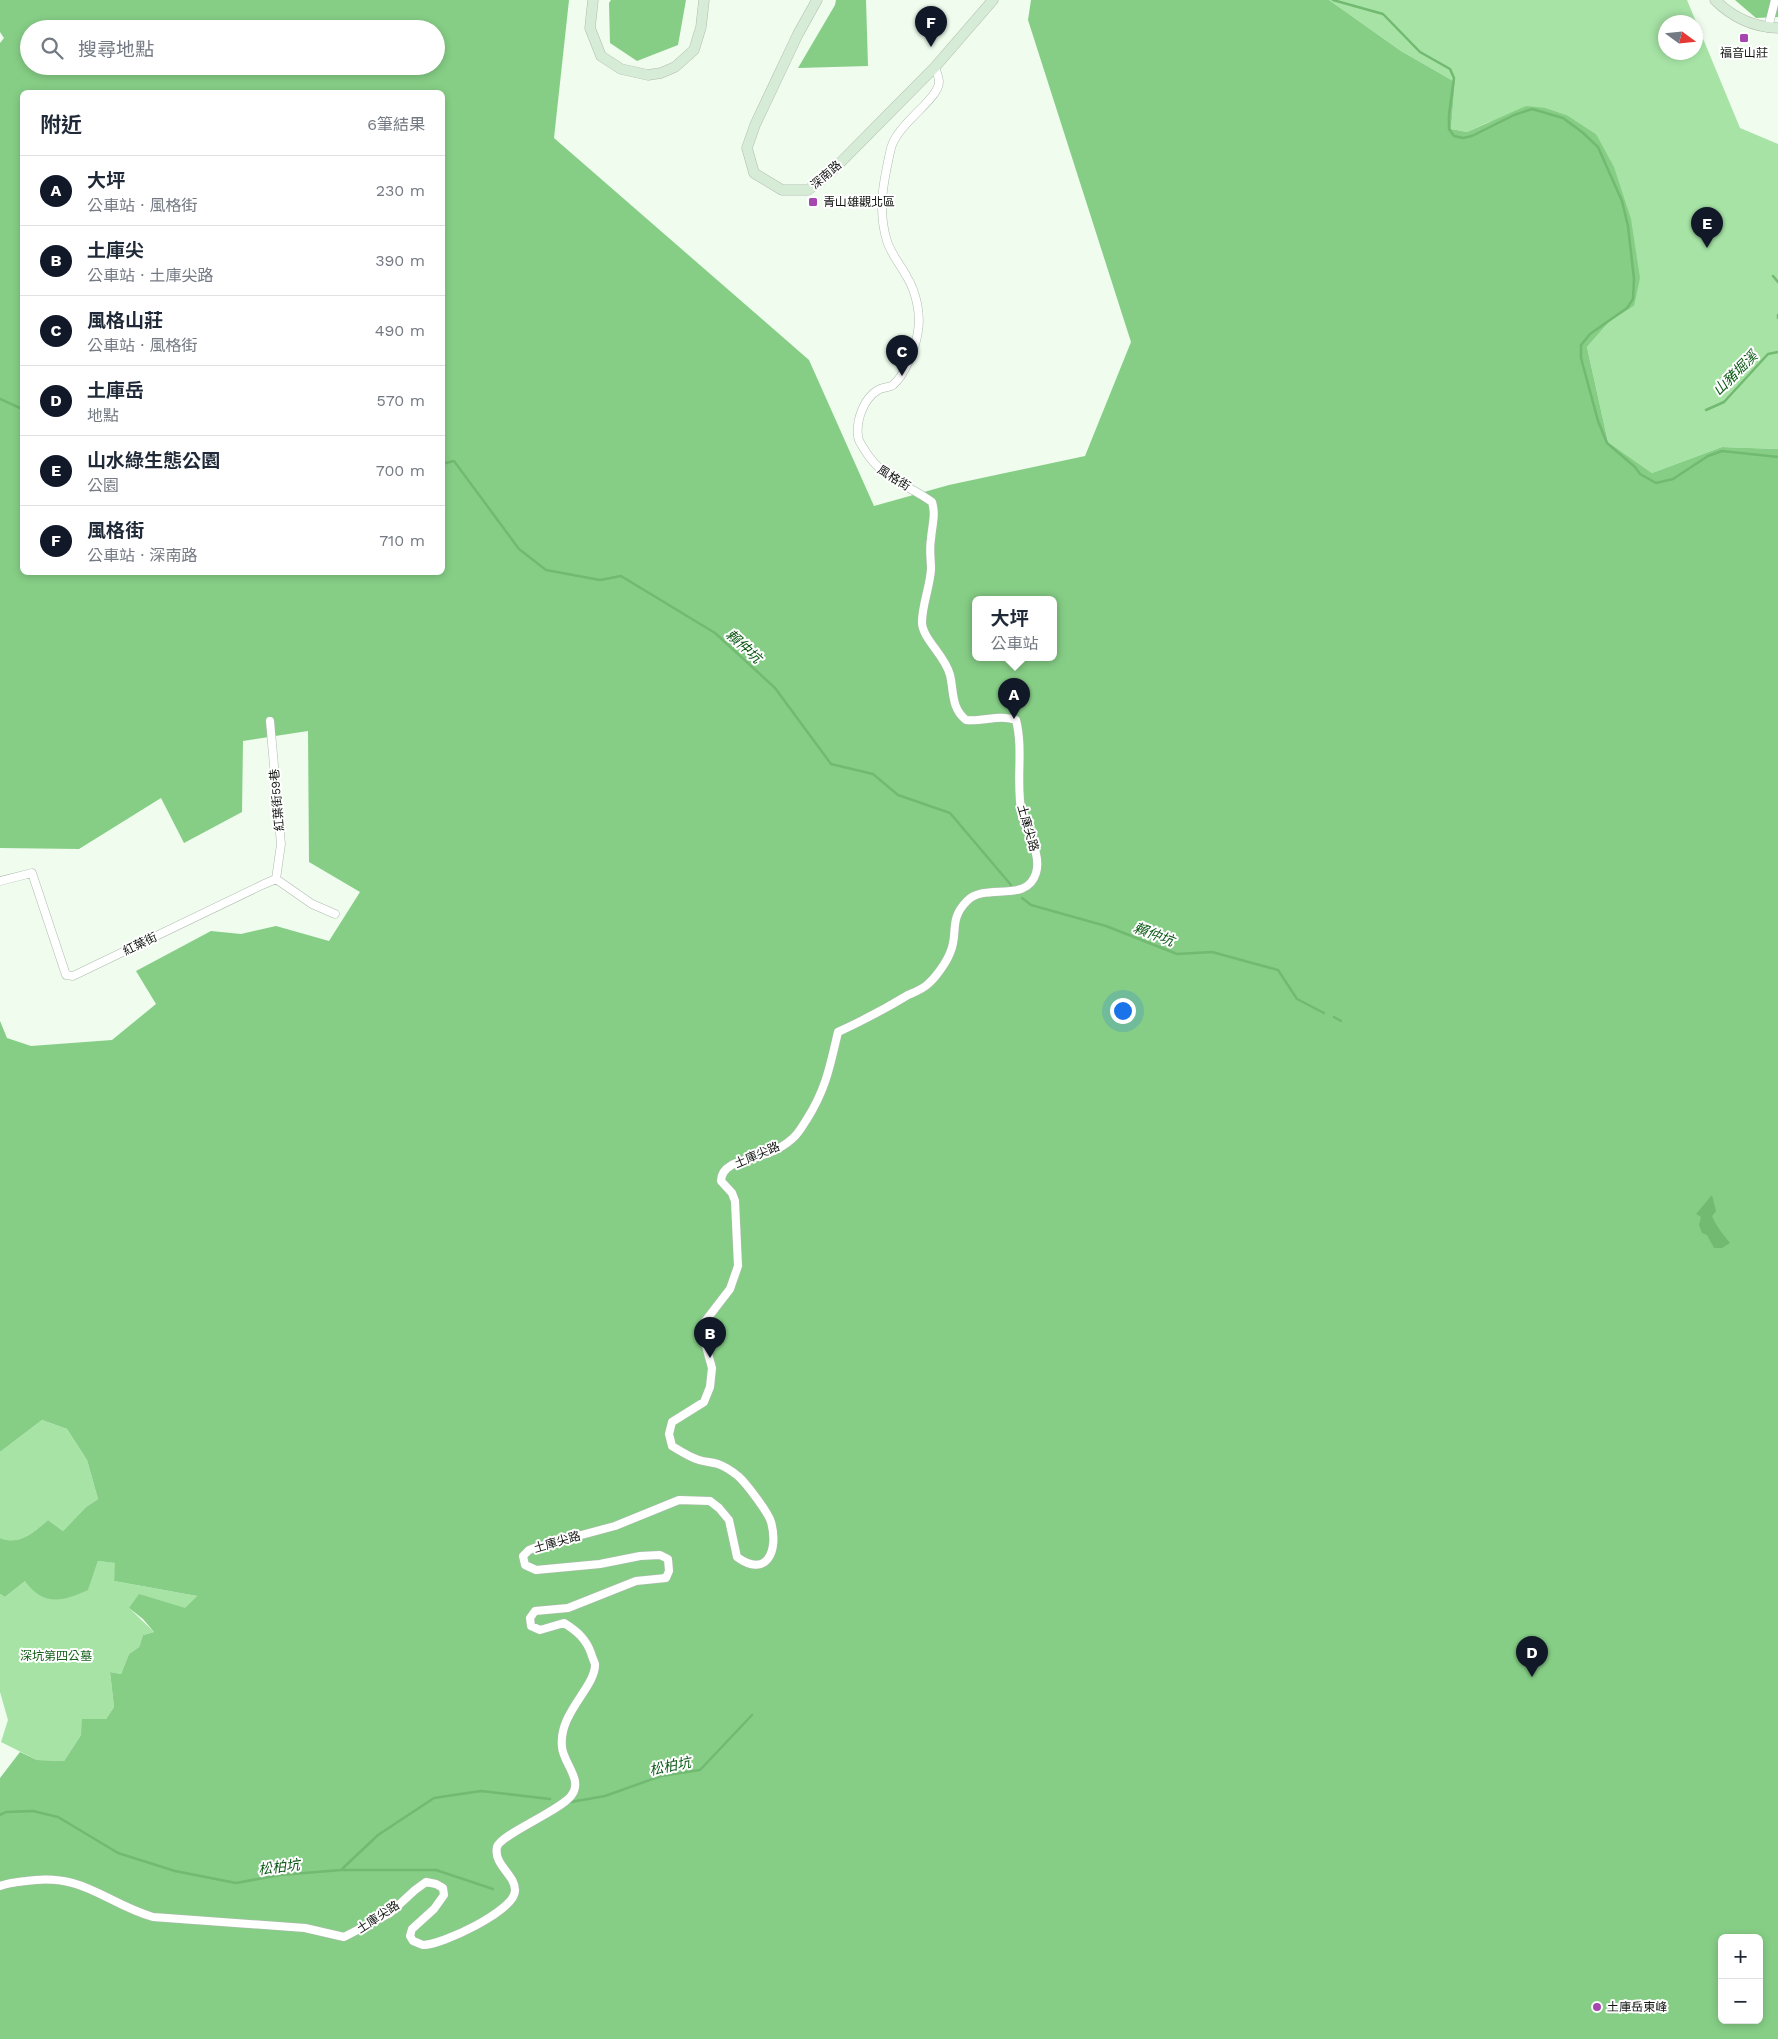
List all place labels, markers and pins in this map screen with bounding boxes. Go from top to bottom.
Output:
pin: F [915,6,947,47]
marker: 福音山莊 [1738,32,1750,44]
place label: 福音山莊 [1720,46,1768,60]
place label: 青山雄觀北區 [823,195,895,209]
marker: 青山雄觀北區 [807,196,819,208]
pin: E [1691,207,1723,248]
pin: C [886,335,918,376]
pin: A [998,678,1030,719]
pin: B [694,1317,726,1358]
pin: D [1516,1636,1548,1677]
place label: 土庫岳東峰 [1607,2000,1667,2014]
marker: 土庫岳東峰 [1591,2001,1603,2013]

